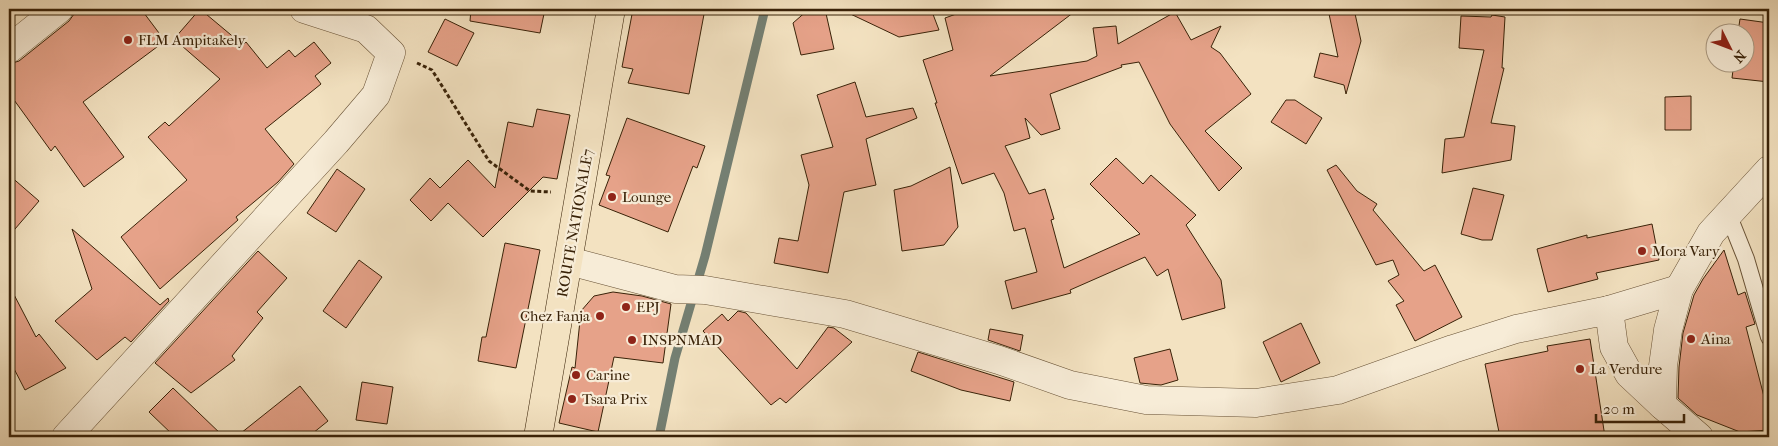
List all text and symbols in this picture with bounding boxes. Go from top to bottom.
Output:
north arrow [1706,22,1756,72]
place label: FLM Ampitakely [138,31,247,49]
marker: FLM Ampitakely [122,34,134,46]
text: N [1729,47,1749,66]
street label: ROUTE NATIONALE7 [553,147,597,299]
place label: Lounge [622,188,672,206]
marker: Lounge [606,191,618,203]
place label: Mora Vary [1652,242,1721,260]
marker: Mora Vary [1636,245,1648,257]
place label: EPJ [636,298,660,316]
marker: EPJ [620,301,632,313]
place label: Chez Fanja [520,307,591,325]
marker: Chez Fanja [594,310,606,322]
place label: Aina [1700,330,1732,348]
place label: INSPNMAD [642,331,722,349]
marker: Aina [1685,333,1697,345]
marker: INSPNMAD [626,334,638,346]
place label: La Verdure [1590,360,1663,378]
marker: La Verdure [1574,363,1586,375]
place label: Carine [586,366,630,384]
marker: Carine [570,369,582,381]
place label: Tsara Prix [582,390,648,408]
scale bar [1596,391,1683,423]
marker: Tsara Prix [566,393,578,405]
text: 20 m [1603,400,1635,418]

